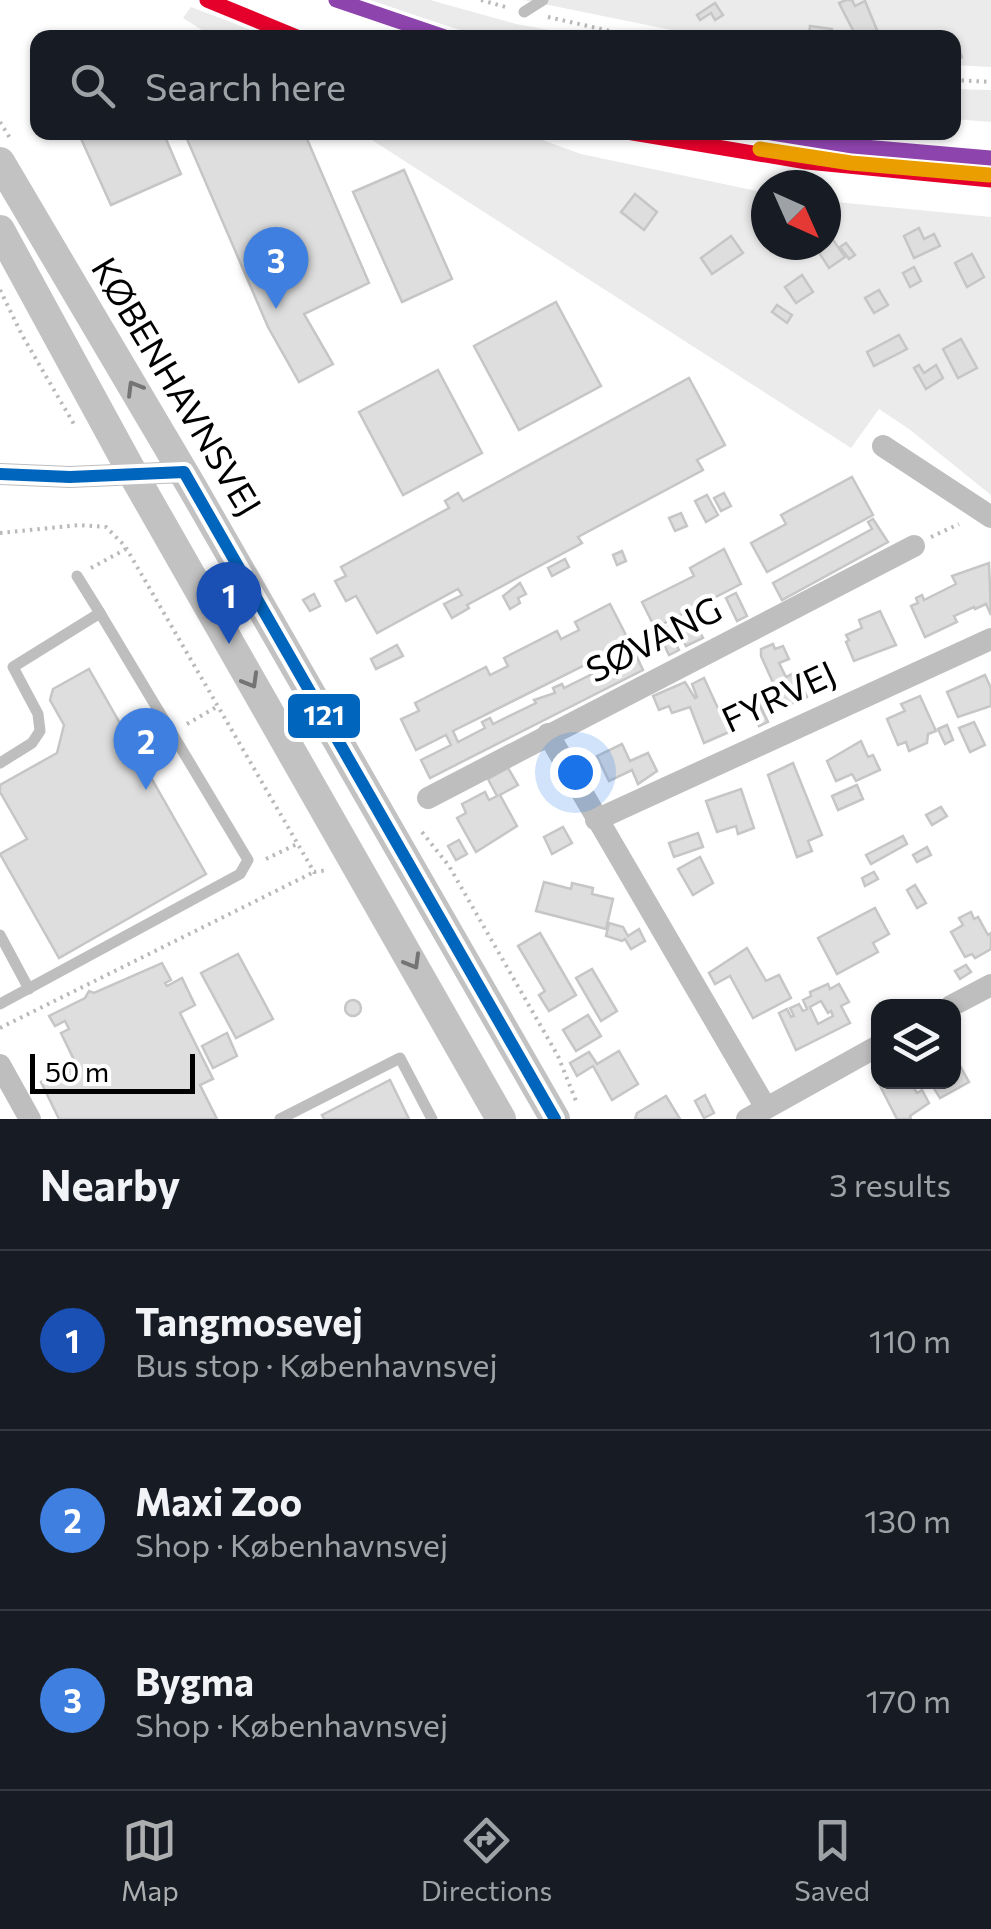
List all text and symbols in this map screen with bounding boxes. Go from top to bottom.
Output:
search box [30,30,961,140]
icon: search [65,58,120,113]
text: Search here [145,62,346,109]
north arrow [751,170,841,260]
pin: 3 [244,226,308,309]
street label: KØBENHAVNSVEJ [84,249,272,523]
one-way arrow [127,381,146,399]
pin: 1 [196,562,262,644]
street label: SØVANG [578,585,728,690]
street label: FYRVEJ [714,650,842,740]
one-way arrow [239,670,258,688]
line badge: 121 [286,692,362,740]
text: 121 [303,697,345,731]
pin: 2 [114,708,178,790]
your location [550,747,601,798]
one-way arrow [400,952,420,970]
map controls [871,999,961,1089]
button: layers [871,999,961,1089]
scale bar [30,1049,195,1094]
text: 50 m [45,1054,109,1088]
text: Nearby [40,1158,180,1210]
text: 3 results [829,1164,951,1204]
text: Tangmosevej [135,1297,363,1344]
text: 1 [65,1320,80,1360]
text: 110 m [869,1320,951,1360]
text: Bus stop · Københavnsvej [135,1344,498,1384]
text: Maxi Zoo [135,1477,302,1524]
text: 2 [63,1500,82,1540]
text: 130 m [864,1500,951,1540]
text: Shop · Københavnsvej [135,1524,448,1564]
text: Bygma [135,1657,254,1704]
text: 3 [63,1680,82,1720]
text: 170 m [866,1680,951,1720]
text: Shop · Københavnsvej [135,1704,448,1744]
tab: Map [121,1813,179,1907]
tab: Directions [421,1813,552,1907]
tab: Saved [794,1813,870,1907]

